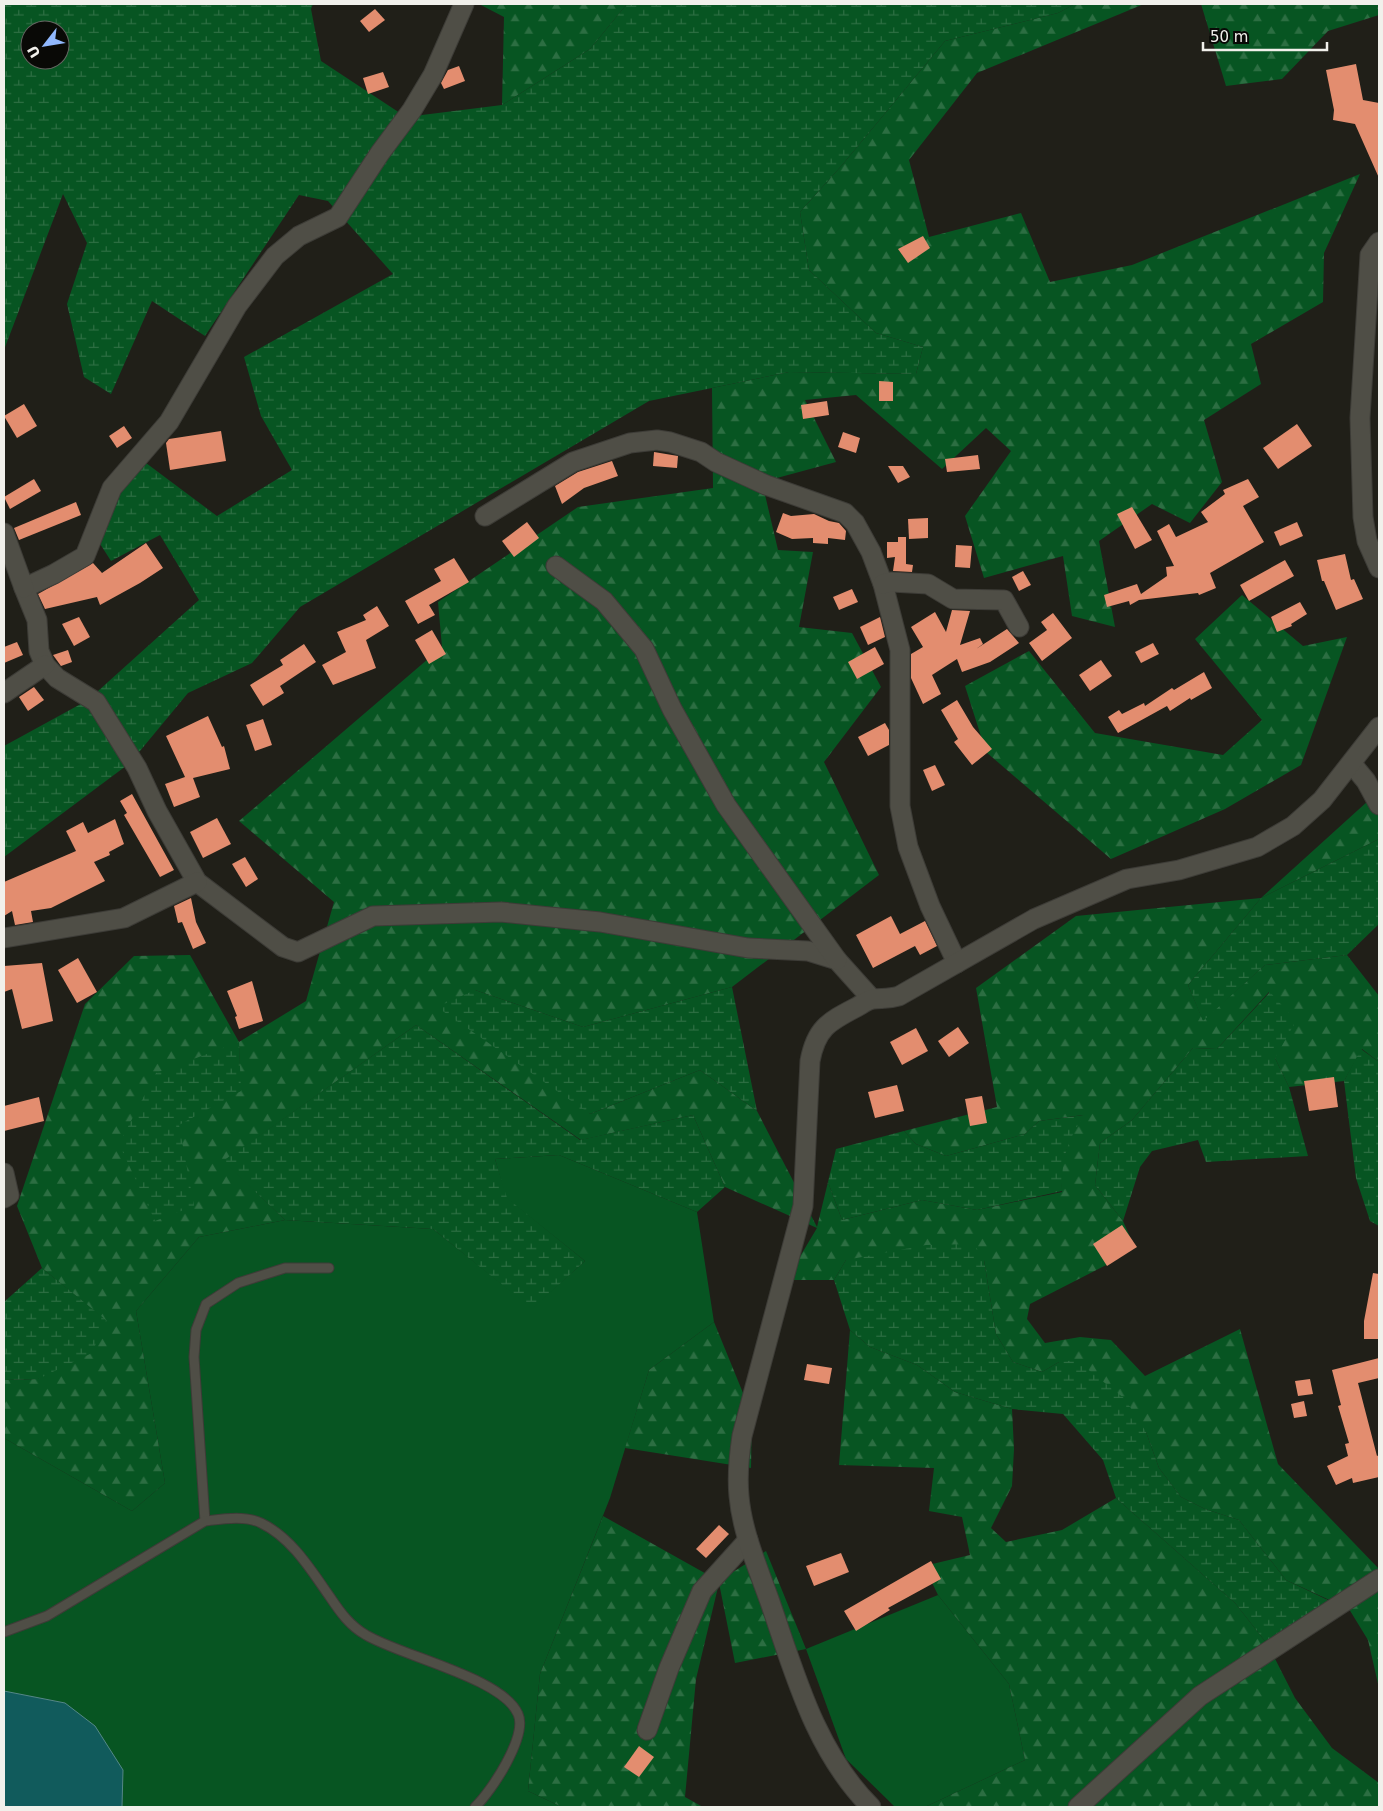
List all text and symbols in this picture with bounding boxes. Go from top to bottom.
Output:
north arrow [20,20,70,70]
scale bar [1203,20,1327,52]
text: 50 m [1210,28,1248,46]
text: U [24,43,44,61]

